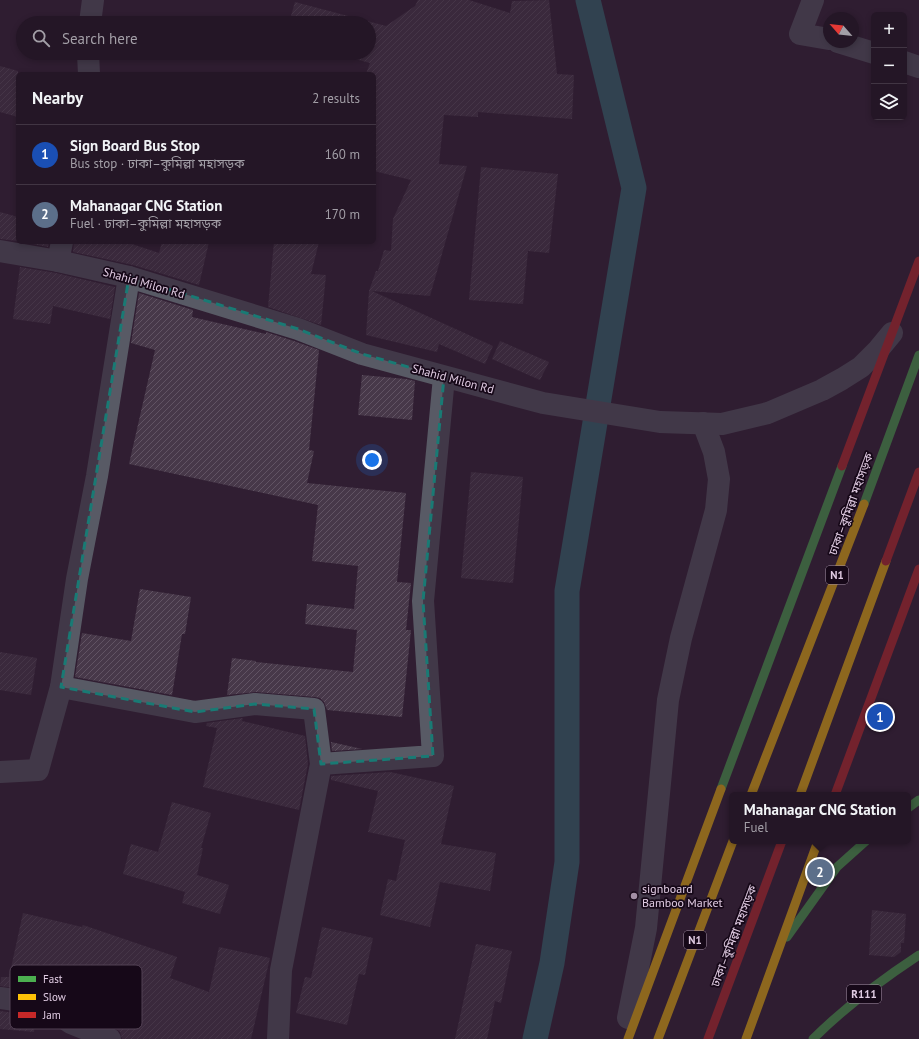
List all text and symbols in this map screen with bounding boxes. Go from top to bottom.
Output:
north arrow [823,12,859,48]
map controls [871,12,907,120]
button: + [871,12,907,48]
search box [16,16,376,60]
icon: search [30,27,52,49]
text: Search here [62,29,138,48]
button: − [871,48,907,84]
button: layers [871,84,907,120]
text: Nearby [32,87,83,109]
text: 2 results [312,90,360,107]
text: Sign Board Bus Stop [70,136,200,155]
text: 1 [41,146,49,163]
text: 160 m [325,146,360,163]
text: Bus stop · ঢাকা–কুমিল্লা মহাসড়ক [70,155,245,172]
text: Mahanagar CNG Station [70,196,222,215]
text: 2 [41,206,49,223]
text: 170 m [325,206,360,223]
text: Fuel · ঢাকা–কুমিল্লা মহাসড়ক [70,215,221,232]
street label: Shahid Milon Rd [102,264,187,301]
street label: Shahid Milon Rd [410,360,496,397]
your location [362,450,382,470]
street label: ঢাকা–কুমিল্লা মহাসড়ক [825,450,877,558]
road number: N1 [826,566,848,584]
pin: 1 [867,702,893,732]
popup [729,792,911,844]
text: Mahanagar CNG Station [744,800,896,819]
text: Fuel [744,819,768,836]
pin: 2 [807,857,833,887]
place label: signboard Bamboo Market [642,881,723,910]
street label: ঢাকা–কুমিল্লা মহাসড়ক [707,883,761,990]
marker: signboard Bamboo Market [629,891,639,901]
road number: N1 [684,931,706,949]
legend [10,965,142,1029]
text: Fast [43,972,63,986]
road number: R111 [847,985,881,1003]
text: Slow [43,990,66,1004]
text: Jam [42,1008,61,1022]

